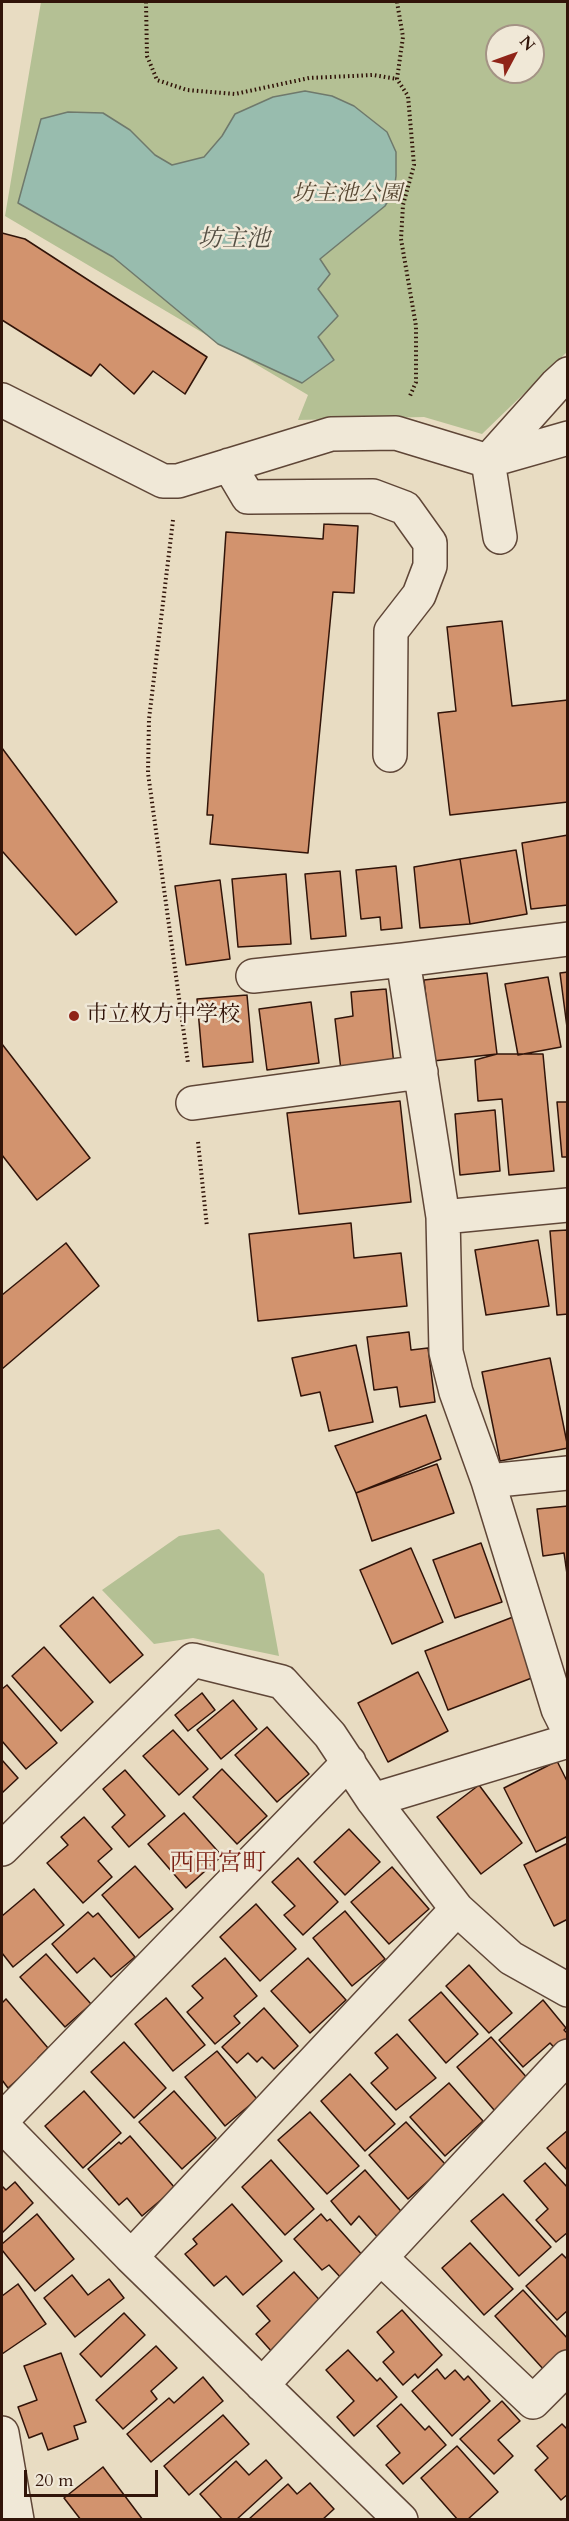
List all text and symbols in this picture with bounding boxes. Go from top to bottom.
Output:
north arrow [485,24,545,84]
text: N [514,31,540,56]
park label: 坊主池公園 [292,182,402,208]
water label: 坊主池 [198,226,270,254]
place label: 市立枚方中学校 [86,1003,240,1029]
marker: 市立枚方中学校 [67,1009,81,1023]
district label: 西田宮町 [170,1850,266,1878]
scale bar [27,2458,160,2496]
text: 20 m [35,2468,74,2493]

